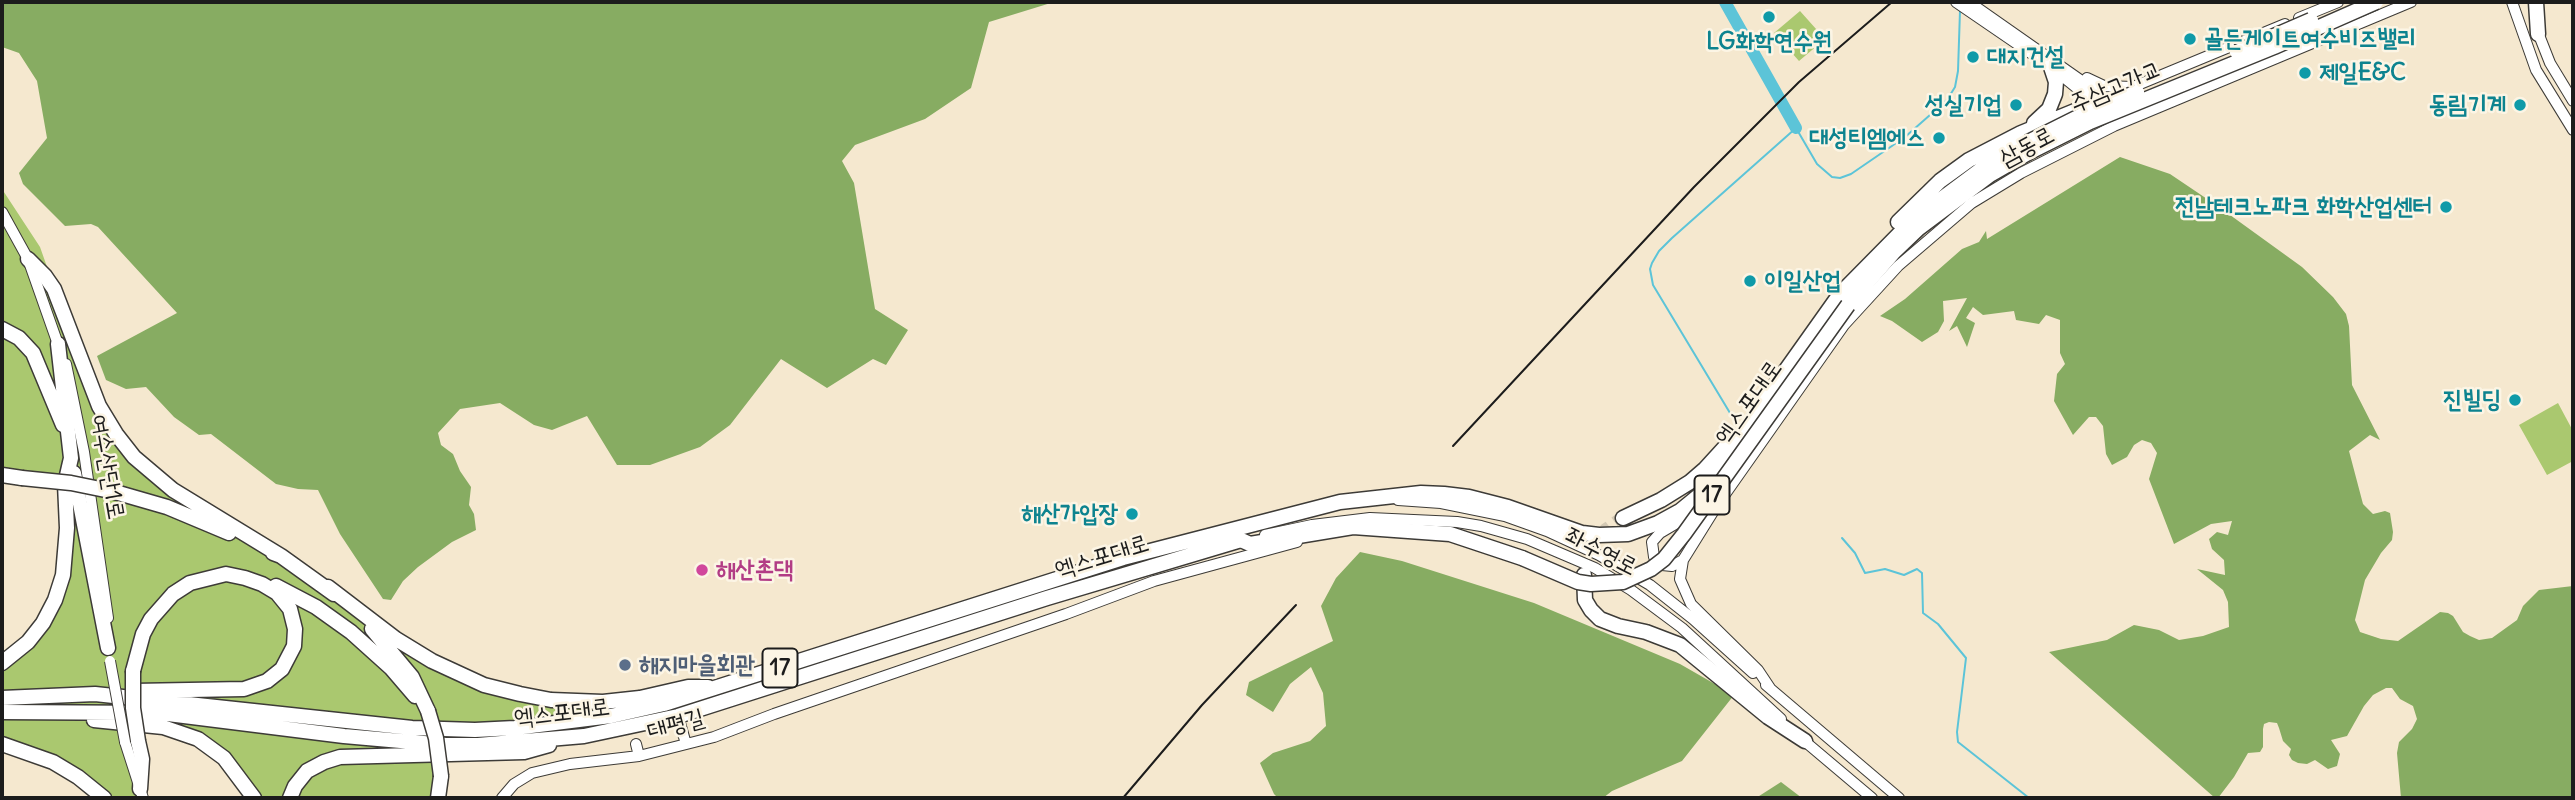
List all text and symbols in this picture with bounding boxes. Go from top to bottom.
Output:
marker: LG화학연수원 [1761,9,1777,25]
place label: 골든게이트여수비즈밸리 [2204,25,2416,53]
place label: LG화학연수원 [1706,28,1832,56]
marker: 골든게이트여수비즈밸리 [2182,31,2198,47]
place label: 대지건설 [1987,43,2064,71]
marker: 대지건설 [1965,49,1981,65]
street label: 주삼고가교 [2066,55,2166,119]
place label: 제일E&C [2319,59,2406,87]
marker: 제일E&C [2297,65,2313,81]
place label: 성실기업 [1925,91,2002,119]
place label: 동림기계 [2429,91,2506,119]
marker: 성실기업 [2008,97,2024,113]
marker: 동림기계 [2512,97,2528,113]
street label: 삼동로 [1995,121,2059,173]
place label: 대성티엠에스 [1809,124,1925,152]
marker: 대성티엠에스 [1931,130,1947,146]
place label: 전남테크노파크 화학산업센터 [2175,193,2432,221]
marker: 전남테크노파크 화학산업센터 [2438,199,2454,215]
place label: 이일산업 [1764,267,1841,295]
marker: 이일산업 [1742,273,1758,289]
street label: 엑스포대로 [1710,355,1788,451]
place label: 진빌딩 [2443,386,2501,414]
marker: 진빌딩 [2507,392,2523,408]
street label: 여수산단1로 [84,412,130,522]
road number: 17 [1694,475,1730,514]
place label: 해산가압장 [1021,500,1118,528]
marker: 해산가압장 [1124,506,1140,522]
street label: 좌수영로 [1560,522,1642,582]
street label: 엑스포대로 [1052,529,1152,585]
place label: 해산촌댁 [716,556,793,584]
marker: 해산촌댁 [694,562,710,578]
road number: 17 [762,648,798,688]
place label: 해지마을회관 [639,651,755,679]
marker: 해지마을회관 [617,657,633,673]
street label: 엑스포대로 [512,693,612,733]
street label: 대평길 [644,704,708,746]

